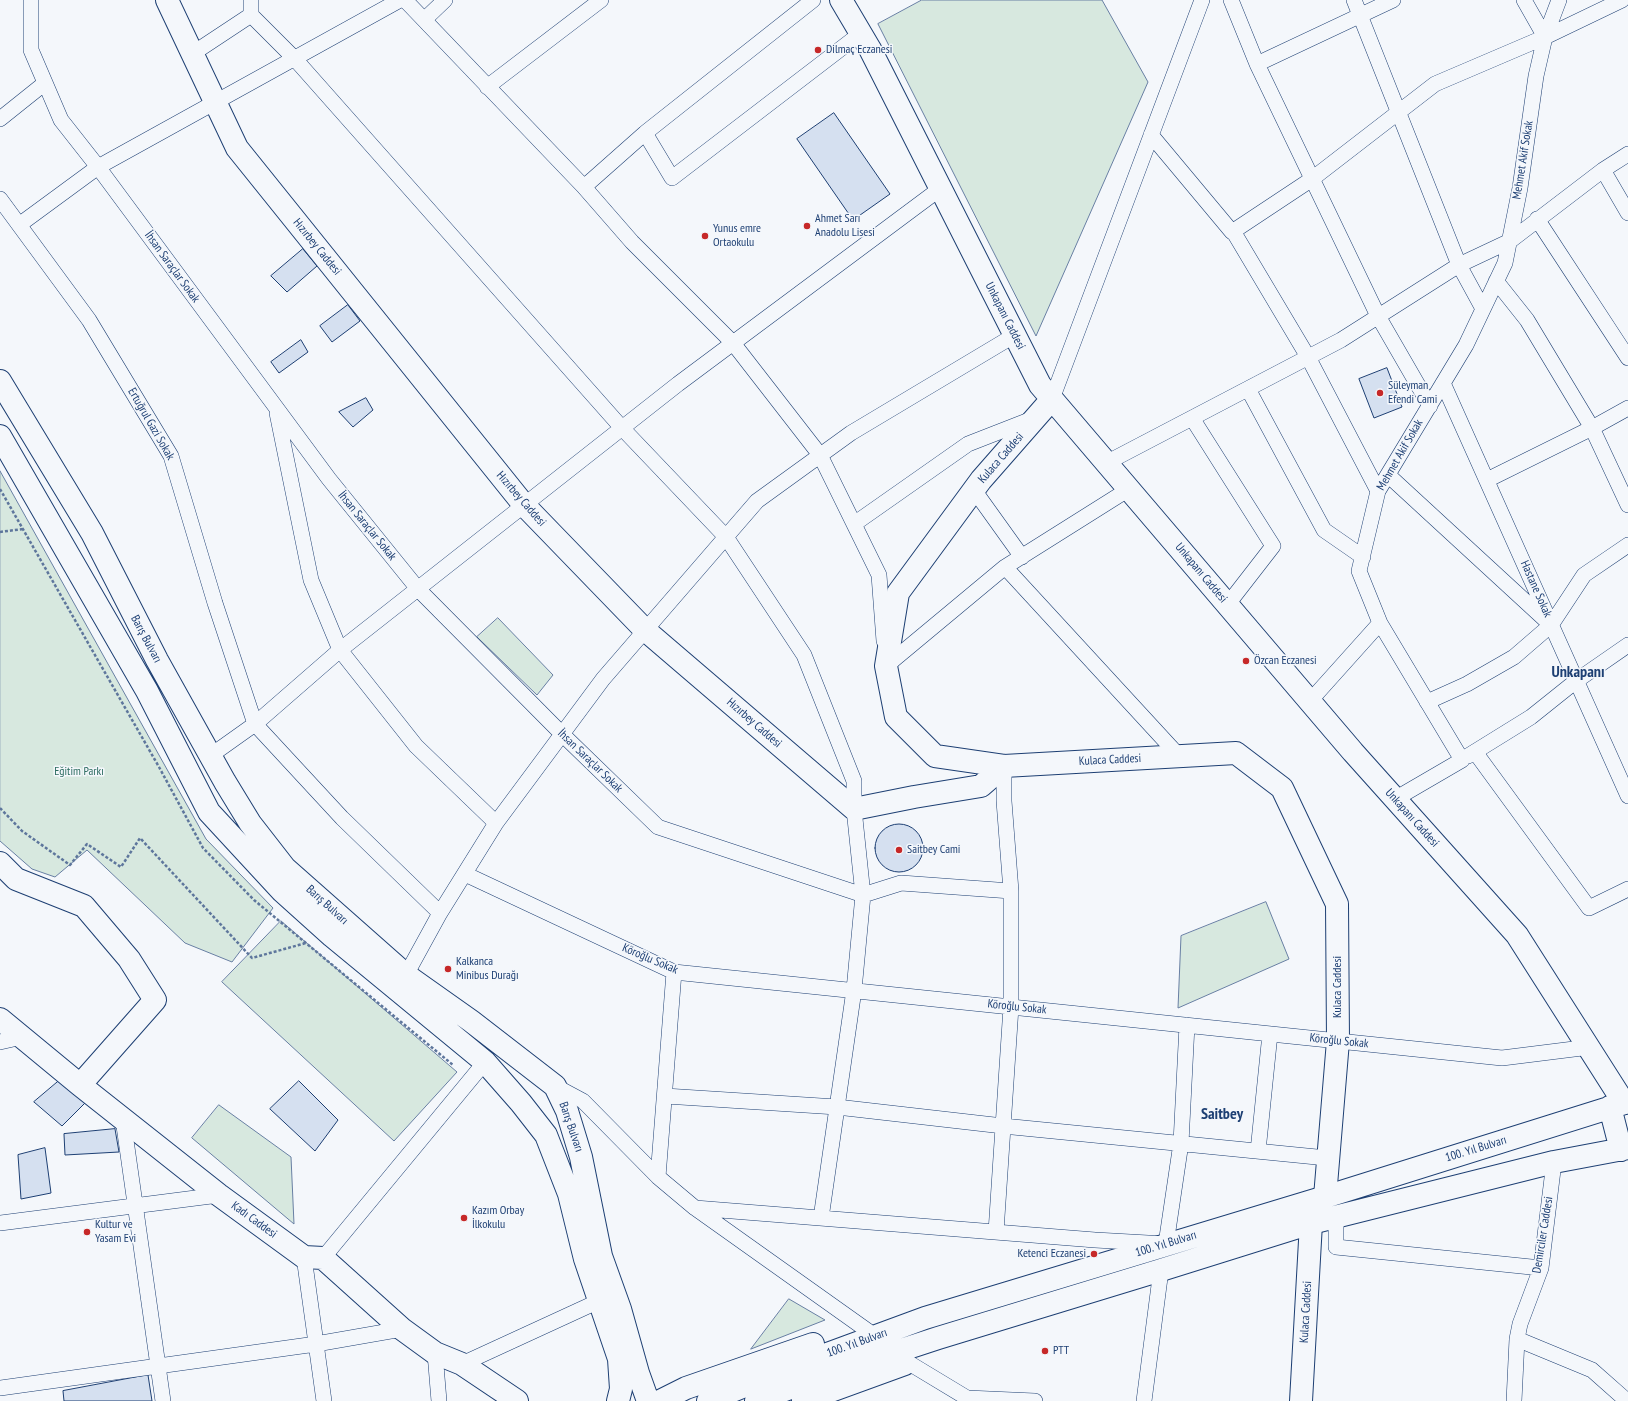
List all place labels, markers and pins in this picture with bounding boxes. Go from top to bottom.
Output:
place label: Dilmaç Eczanesi [826,43,892,57]
marker: Dilmaç Eczanesi [813,45,823,55]
place label: Ahmet Sarı Anadolu Lisesi [815,212,875,240]
marker: Ahmet Sarı Anadolu Lisesi [802,221,812,231]
place label: Yunus emre Ortaokulu [713,222,761,250]
marker: Yunus emre Ortaokulu [700,231,710,241]
place label: Süleyman Efendi Cami [1388,379,1437,407]
marker: Süleyman Efendi Cami [1375,388,1385,398]
place label: Özcan Eczanesi [1254,654,1317,668]
marker: Özcan Eczanesi [1241,656,1251,666]
place label: Saitbey Cami [907,843,960,857]
marker: Saitbey Cami [894,845,904,855]
place label: Kalkanca Minibus Durağı [456,955,519,983]
marker: Kalkanca Minibus Durağı [443,964,453,974]
place label: Kazım Orbay İlkokulu [472,1204,524,1232]
marker: Kazım Orbay İlkokulu [459,1213,469,1223]
place label: Kultur ve Yasam Evi [95,1218,136,1246]
marker: Kultur ve Yasam Evi [82,1227,92,1237]
place label: Ketenci Eczanesi [1017,1247,1086,1261]
marker: Ketenci Eczanesi [1089,1249,1099,1259]
place label: PTT [1053,1344,1069,1358]
marker: PTT [1040,1346,1050,1356]

